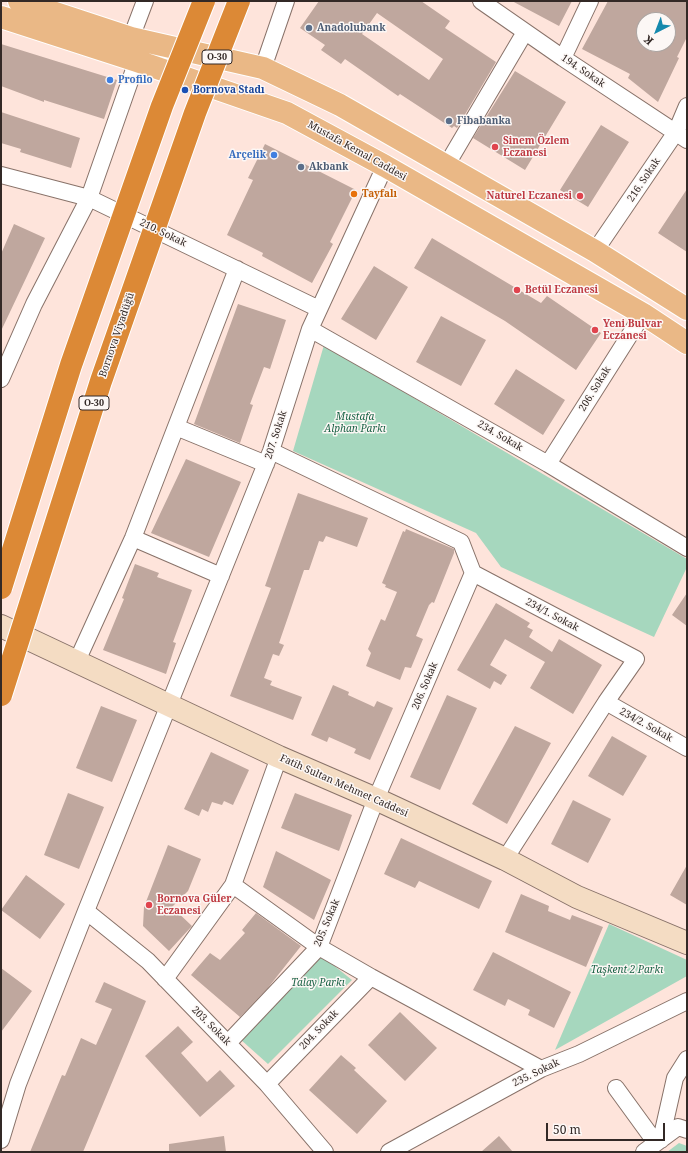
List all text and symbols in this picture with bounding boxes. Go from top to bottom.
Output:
north arrow [636,12,676,52]
place label: Anadolubank [317,22,386,34]
marker: Anadolubank [304,23,314,33]
text: K [640,32,656,49]
road number: O-30 [202,50,232,64]
street label: 194. Sokak [559,52,607,90]
place label: Profilo [118,74,153,86]
marker: Profilo [105,75,115,85]
place label: Bornova Stadı [193,84,264,96]
marker: Bornova Stadı [180,85,190,95]
place label: Fibabanka [457,115,511,127]
marker: Fibabanka [444,116,454,126]
street label: Mustafa Kemal Caddesi [305,119,409,183]
place label: Sinem Özlem Eczanesi [503,135,569,158]
marker: Sinem Özlem Eczanesi [490,142,500,152]
place label: Arçelik [229,149,266,161]
marker: Arçelik [269,150,279,160]
street label: 216. Sokak [625,156,663,204]
place label: Akbank [309,161,348,173]
marker: Akbank [296,162,306,172]
place label: Tayfalı [362,188,397,200]
marker: Tayfalı [349,189,359,199]
place label: Naturel Eczanesi [487,190,572,202]
marker: Naturel Eczanesi [575,191,585,201]
street label: 210. Sokak [138,217,188,249]
place label: Betül Eczanesi [525,284,598,296]
marker: Betül Eczanesi [512,285,522,295]
street label: Bornova Viyadüğü [97,291,137,379]
place label: Yeni Bulvar Eczanesi [603,318,662,342]
marker: Yeni Bulvar Eczanesi [590,325,600,335]
street label: 206. Sokak [577,364,613,414]
road number: O-30 [79,396,109,410]
street label: 207. Sokak [263,409,289,461]
park label: Mustafa Alphan Parkı [324,411,386,434]
street label: 234. Sokak [475,418,525,454]
street label: 234/1. Sokak [523,596,581,634]
street label: 206. Sokak [410,660,440,712]
street label: 234/2. Sokak [617,705,675,745]
street label: Fatih Sultan Mehmet Caddesi [278,752,410,820]
place label: Bornova Güler Eczanesi [157,893,231,916]
street label: 205. Sokak [312,897,342,949]
marker: Bornova Güler Eczanesi [144,900,154,910]
park label: Taşkent 2 Parkı [591,964,663,976]
park label: Talay Parkı [291,977,345,989]
street label: 203. Sokak [189,1004,233,1048]
street label: 204. Sokak [297,1008,341,1052]
street label: 235. Sokak [511,1057,561,1089]
scale bar [548,1115,667,1141]
text: 50 m [553,1121,581,1138]

